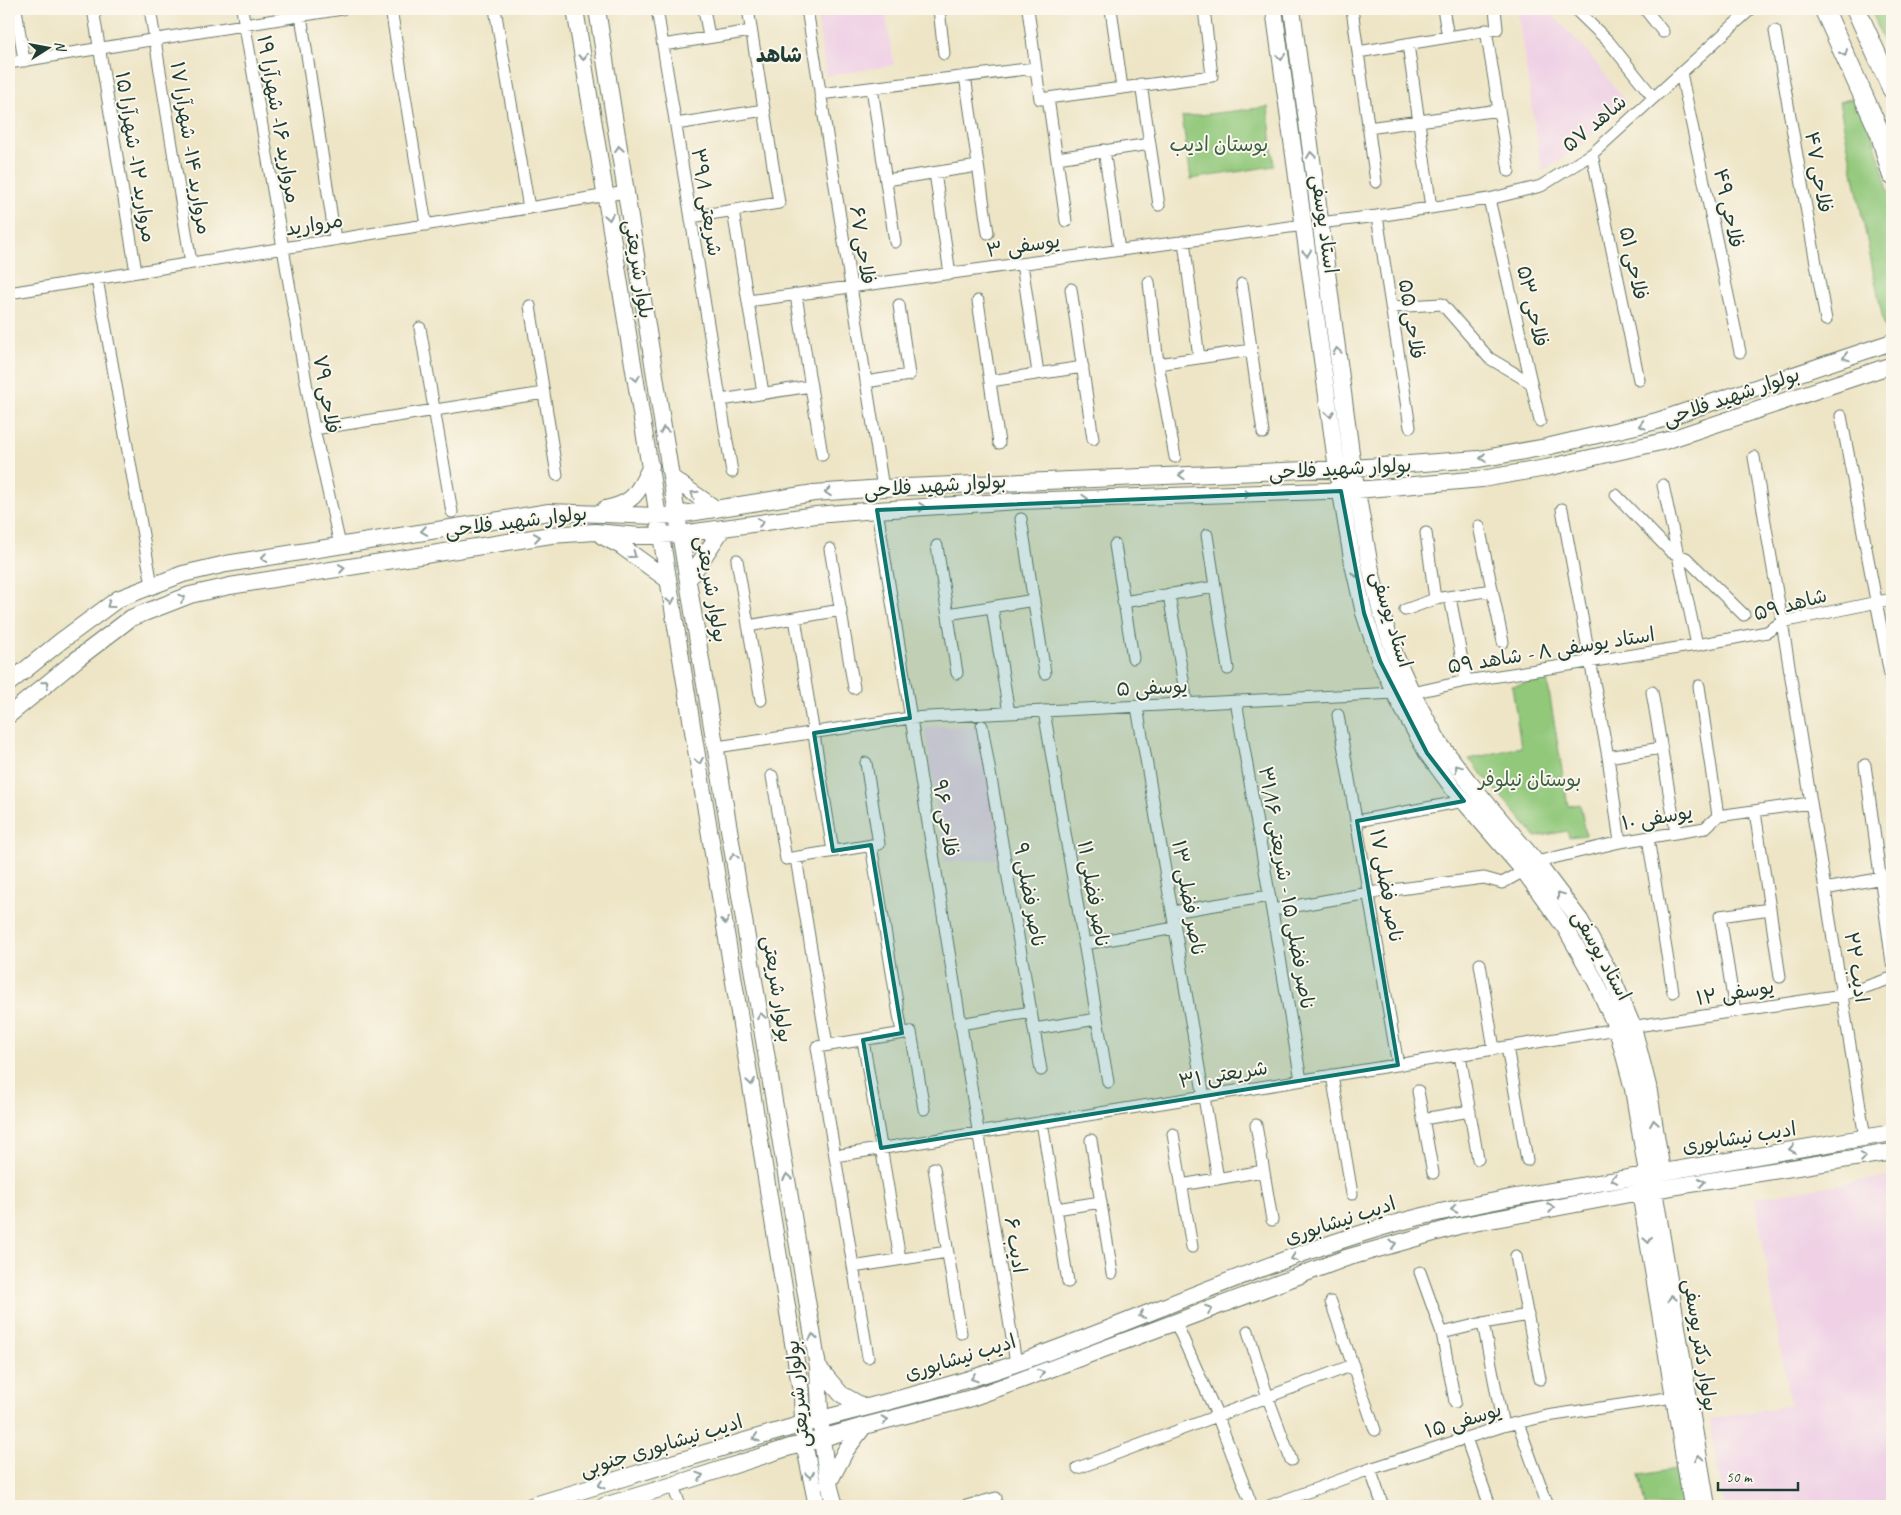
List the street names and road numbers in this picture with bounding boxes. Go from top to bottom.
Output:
street label: مروارید ۱۶- شهرآرا ۱۹ [251,33,306,205]
street label: مروارید ۱۴- شهرآرا ۱۷ [165,60,217,236]
street label: مروارید ۱۲- شهرآرا ۱۵ [110,70,161,244]
street label: شاهد ۵۷ [1557,89,1632,158]
street label: فلاحی ۴۷ [1799,129,1838,215]
street label: شریعتی ۳۹/۱ [686,146,727,258]
street label: فلاحی ۴۹ [1708,166,1749,250]
street label: استاد یوسفی [1305,173,1344,275]
street label: فلاحی ۶۷ [844,204,881,286]
street label: مروارید [283,208,345,241]
street label: بلوار شریعتی [618,218,659,320]
street label: فلاحی ۵۱ [1614,224,1653,302]
street label: یوسفی ۳ [985,228,1062,263]
street label: فلاحی ۵۳ [1511,263,1554,349]
street label: فلاحی ۵۵ [1393,277,1430,361]
street label: فلاحی ۷۹ [307,353,346,436]
street label: بولوار شهید فلاحی [1659,361,1803,433]
street label: بولوار شهید فلاحی [1268,452,1412,486]
street label: بولوار شهید فلاحی [863,468,1007,504]
street label: بولوار شهید فلاحی [444,500,589,544]
street label: بولوار شریعتی [689,534,733,645]
street label: استاد یوسفی [1365,568,1418,670]
street label: شاهد ۵۹ [1751,583,1830,626]
street label: استاد یوسفی ۸ - شاهد ۵۹ [1446,622,1657,679]
street label: یوسفی ۵ [1116,673,1188,702]
street label: ناصر فضلی ۱۵ - شریعتی ۳۱/۱۶ [1253,764,1320,1012]
street label: فلاحی ۹۶ [927,778,964,858]
street label: یوسفی ۱۰ [1620,799,1695,836]
street label: ناصر فضلی ۱۷ [1364,827,1409,945]
street label: ناصر فضلی ۱۳ [1166,838,1211,958]
street label: ناصر فضلی ۱۱ [1072,839,1115,950]
street label: ناصر فضلی ۹ [1008,841,1051,950]
street label: استاد یوسفی [1566,906,1637,1005]
street label: ادیب ۲۲ [1839,930,1874,1004]
street label: بولوار شریعتی [756,934,798,1045]
street label: یوسفی ۱۲ [1694,974,1776,1011]
street label: شریعتی ۳۱ [1177,1055,1269,1094]
street label: ادیب نیشابوری [1680,1116,1798,1159]
street label: ادیب نیشابوری [1281,1191,1399,1250]
street label: ادیب ۶ [999,1215,1032,1275]
street label: بولوار دکتر یوسفی [1677,1277,1723,1413]
street label: ادیب نیشابوری [901,1329,1019,1386]
street label: بولوار شریعتی [779,1339,817,1449]
street label: یوسفی ۱۵ [1422,1397,1505,1444]
street label: ادیب نیشابوری جنوبی [577,1409,746,1483]

